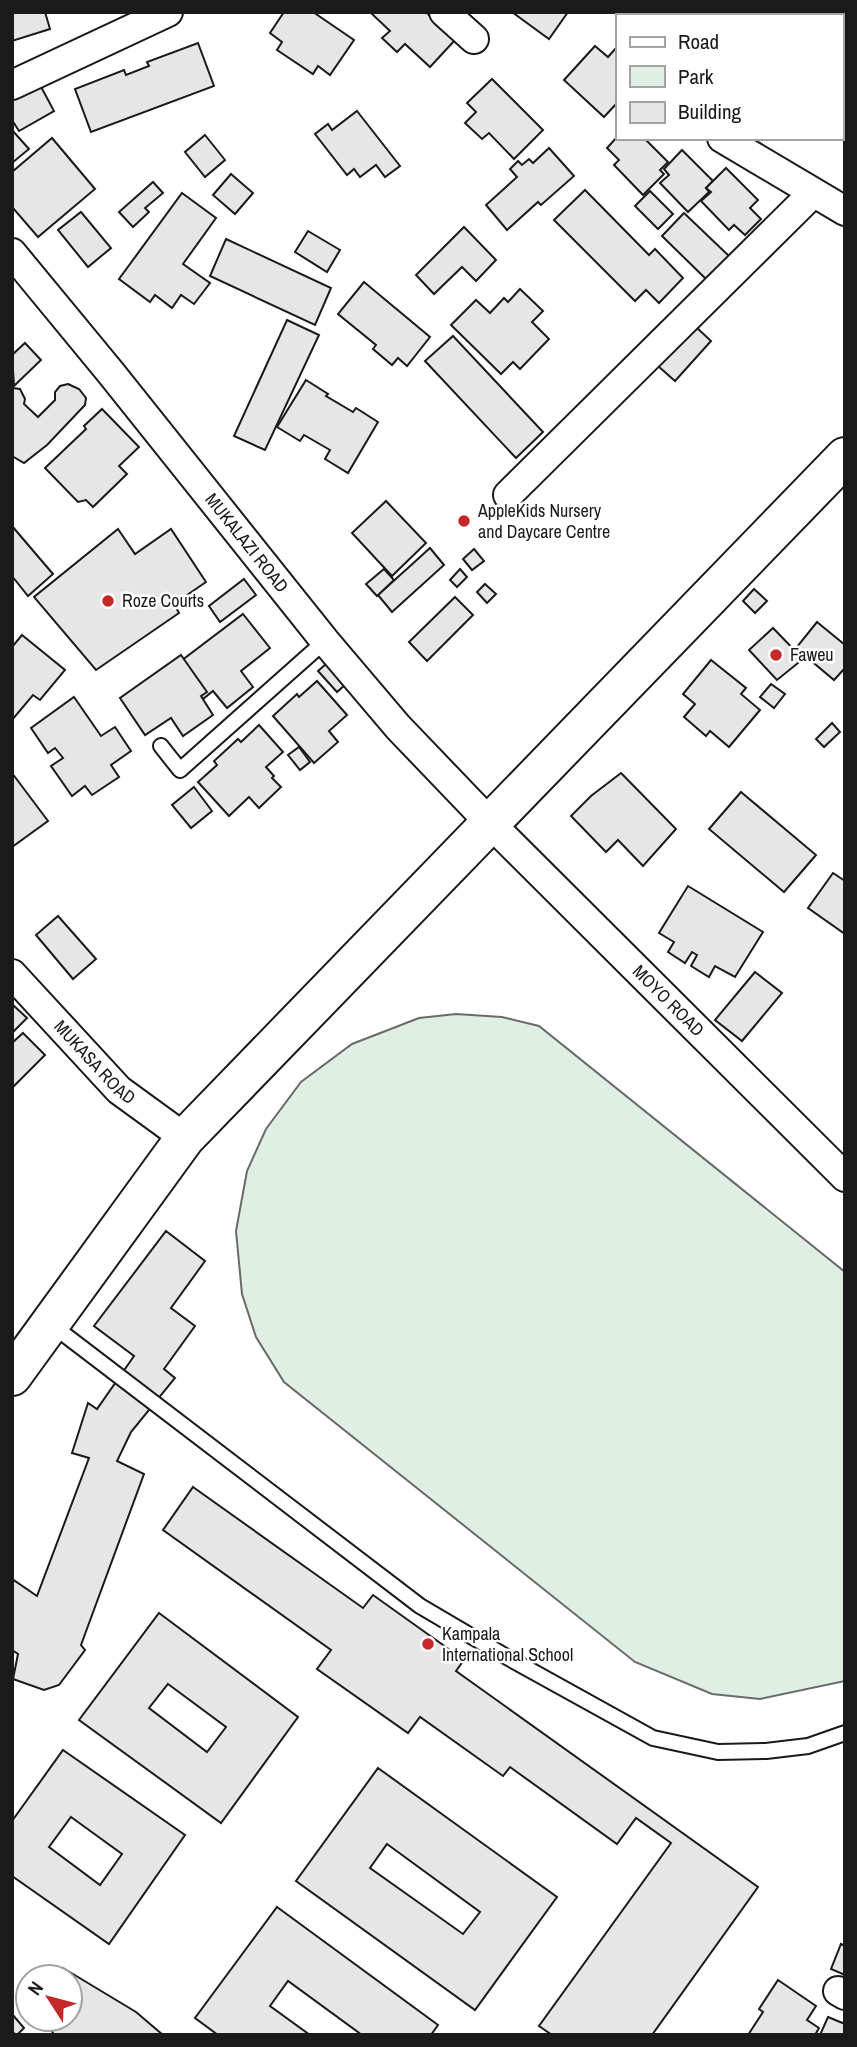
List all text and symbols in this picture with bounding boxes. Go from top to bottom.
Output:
legend [616,14,843,140]
text: Road [678,27,719,56]
text: Park [678,62,714,91]
text: Building [678,97,742,126]
street label: MUKALAZI ROAD [200,488,294,598]
place label: AppleKids Nursery and Daycare Centre [477,498,610,544]
marker: AppleKids Nursery and Daycare Centre [456,513,472,529]
place label: Roze Courts [122,588,204,613]
marker: Roze Courts [100,593,116,609]
place label: Faweu [790,642,834,667]
marker: Faweu [768,647,784,663]
street label: MOYO ROAD [627,959,710,1042]
street label: MUKASA ROAD [48,1014,141,1110]
place label: Kampala International School [442,1621,573,1667]
marker: Kampala International School [420,1636,436,1652]
north arrow [14,1963,84,2033]
text: N [21,1976,49,2000]

